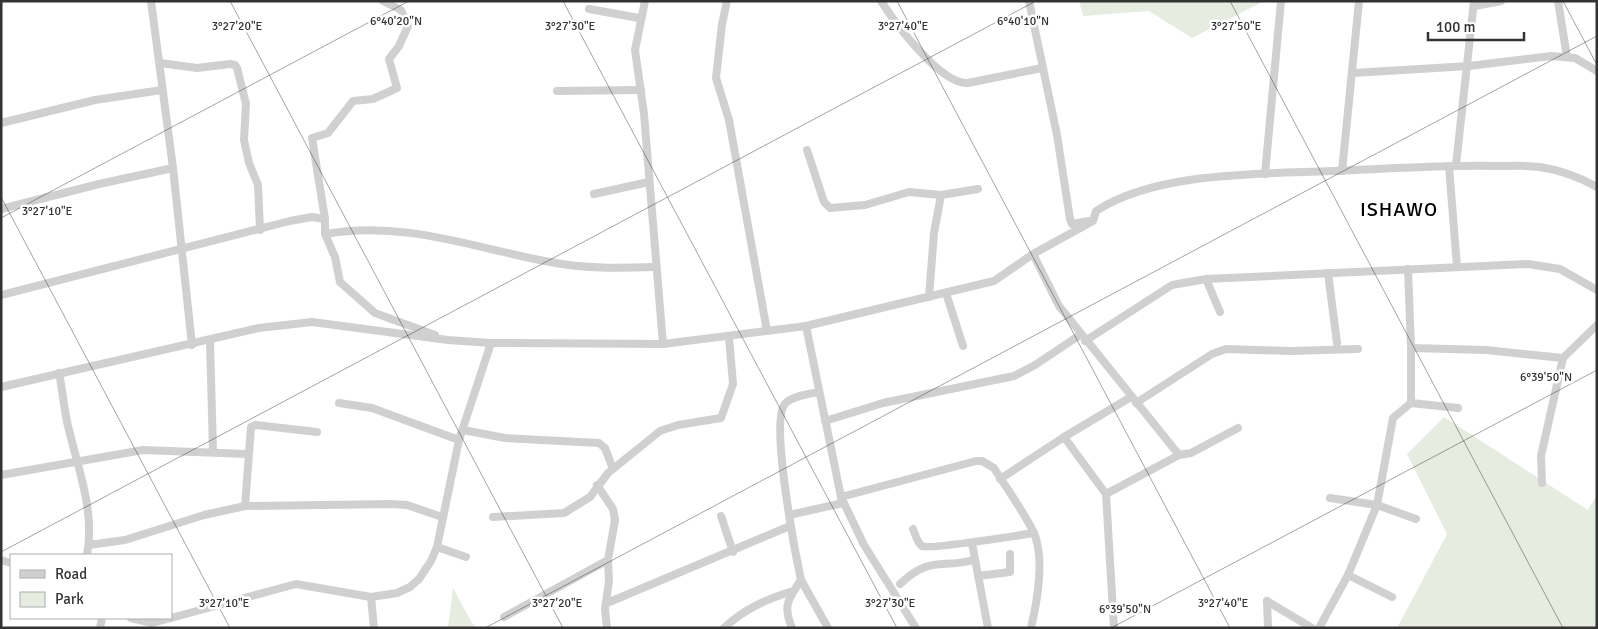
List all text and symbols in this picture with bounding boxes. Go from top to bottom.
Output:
scale bar [1428,10,1524,42]
text: 6°40'20"N [370,14,422,29]
text: 6°40'10"N [997,14,1049,29]
text: 100 m [1436,18,1476,36]
text: 3°27'20"E [212,19,263,34]
text: 3°27'30"E [545,19,596,34]
text: 3°27'40"E [878,19,929,34]
text: 3°27'50"E [1211,19,1262,34]
district label: ISHAWO [1360,197,1438,222]
text: 3°27'10"E [22,204,73,219]
text: 6°39'50"N [1520,370,1572,385]
legend [10,554,172,619]
text: Road [55,565,87,583]
text: Park [55,590,84,608]
text: 3°27'10"E [199,596,250,611]
text: 3°27'20"E [532,596,583,611]
text: 3°27'30"E [865,596,916,611]
text: 3°27'40"E [1198,596,1249,611]
text: 6°39'50"N [1099,602,1151,617]

